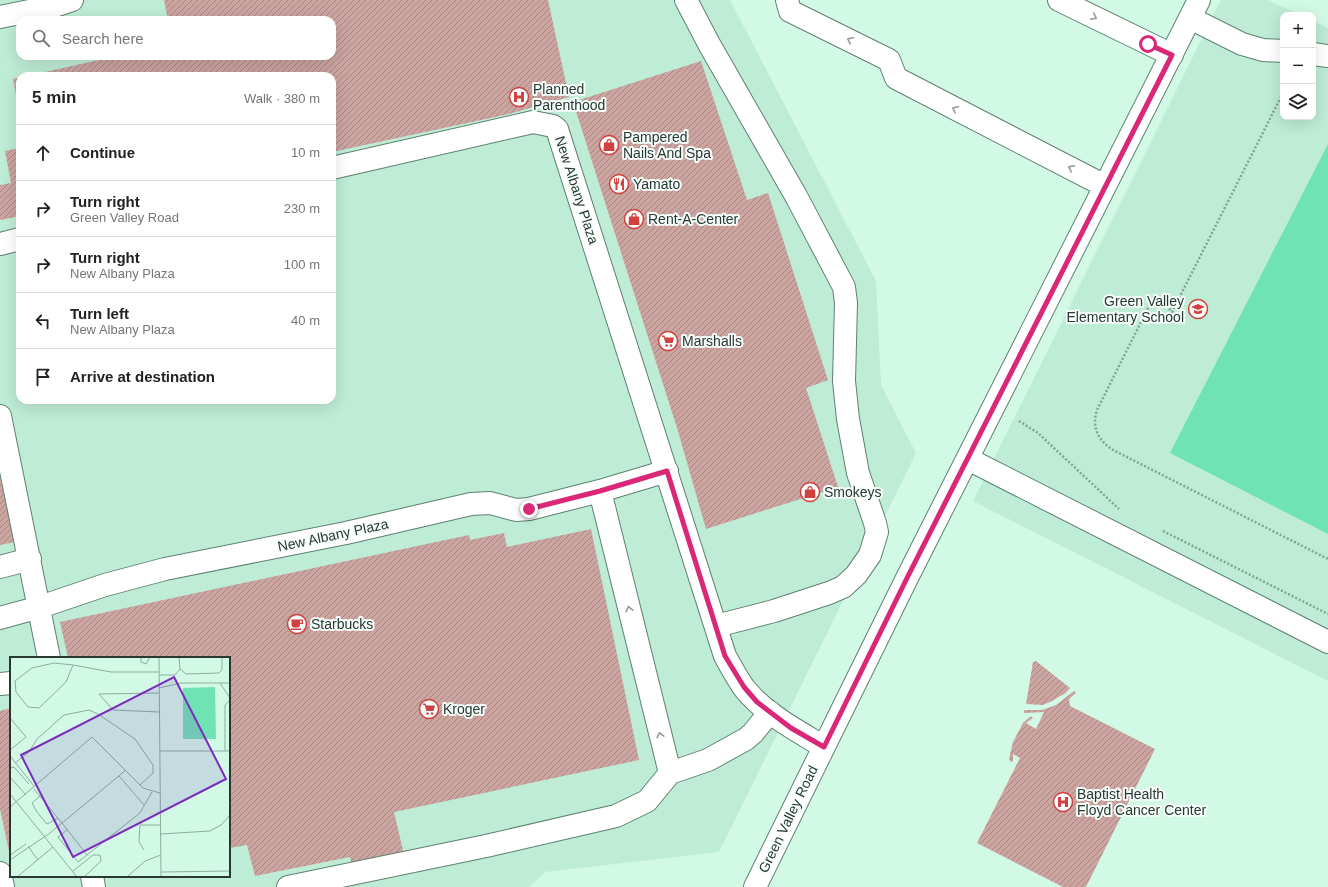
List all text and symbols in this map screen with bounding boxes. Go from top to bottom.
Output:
one-way arrow [1089,12,1097,20]
map controls [1280,12,1316,120]
button: + [1280,12,1316,48]
search box [16,16,336,60]
icon: search [30,27,52,49]
text: Search here [62,30,144,47]
route start [1139,35,1157,53]
one-way arrow [847,37,854,45]
button: − [1280,48,1316,84]
place label: Planned Parenthood [533,81,605,113]
button: layers [1280,84,1316,120]
hospital icon: Planned Parenthood [508,86,530,108]
text: 5 min [32,88,76,107]
text: Walk · 380 m [244,91,320,106]
one-way arrow [952,106,959,114]
place label: Pampered Nails And Spa [623,129,711,161]
street label: New Albany Plaza [552,134,602,246]
shop icon: Pampered Nails And Spa [598,134,620,156]
icon: ahead [32,142,54,164]
text: Continue [70,144,135,161]
text: 10 m [291,145,320,160]
one-way arrow [1068,166,1075,173]
restaurant icon: Yamato [608,173,630,195]
place label: Yamato [633,176,680,192]
text: Turn right [70,193,140,210]
icon: right [32,198,54,220]
text: 230 m [284,201,320,216]
shop icon: Rent-A-Center [623,208,645,230]
text: Green Valley Road [70,210,179,225]
place label: Rent-A-Center [648,211,739,227]
text: Turn right [70,249,140,266]
icon: right [32,254,54,276]
text: 100 m [284,257,320,272]
text: New Albany Plaza [70,266,175,281]
place label: Green Valley Elementary School [1066,293,1184,325]
school or university icon: Green Valley Elementary School [1187,298,1209,320]
text: Turn left [70,305,129,322]
icon: left [32,310,54,332]
text: 40 m [291,313,320,328]
text: New Albany Plaza [70,322,175,337]
supermarket icon: Marshalls [657,330,679,352]
place label: Marshalls [682,333,742,349]
icon: arrive [32,366,54,388]
text: Arrive at destination [70,368,215,385]
shop icon: Smokeys [799,481,821,503]
place label: Smokeys [824,484,882,500]
route end [520,500,538,518]
street label: New Albany Plaza [276,515,390,555]
one-way arrow [626,606,634,612]
cafe icon: Starbucks [286,613,308,635]
place label: Starbucks [311,616,373,632]
inset map [10,657,230,877]
supermarket icon: Kroger [418,698,440,720]
place label: Kroger [443,701,485,717]
one-way arrow [657,732,665,738]
street label: Green Valley Road [755,763,821,875]
place label: Baptist Health Floyd Cancer Center [1077,786,1207,818]
hospital icon: Baptist Health Floyd Cancer Center [1052,791,1074,813]

